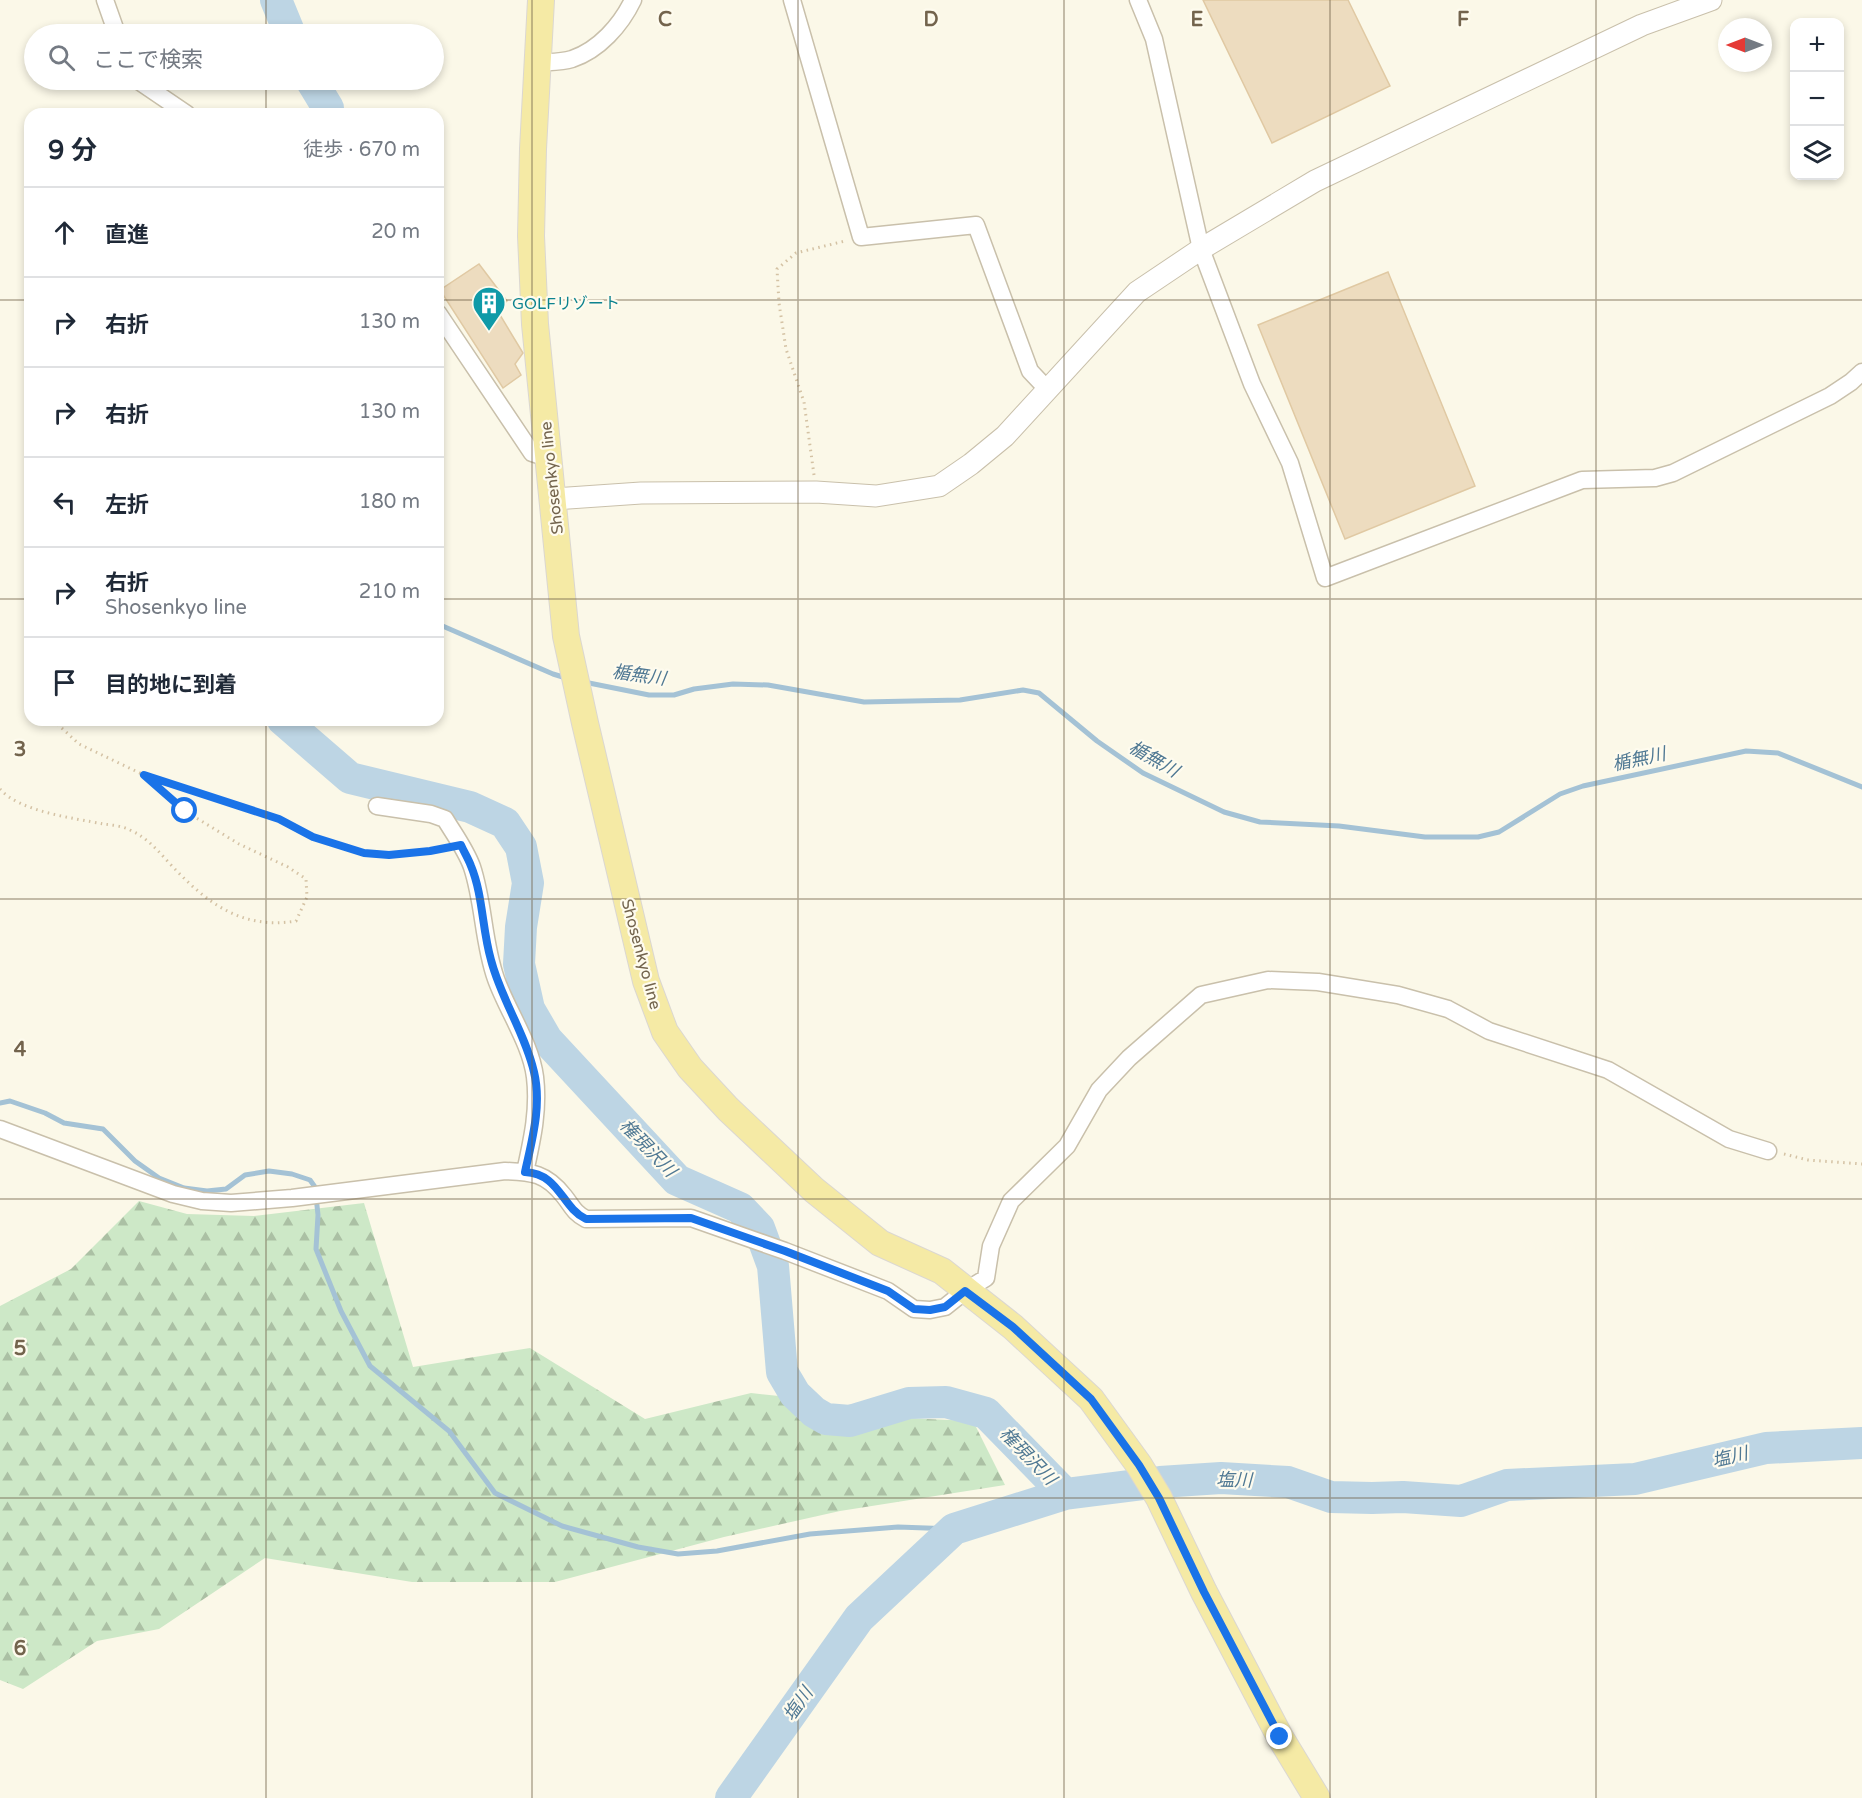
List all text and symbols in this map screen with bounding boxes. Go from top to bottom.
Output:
text: C [658,8,672,32]
text: D [923,8,939,32]
text: E [1191,8,1204,32]
text: F [1457,8,1469,32]
north arrow [1718,18,1772,72]
map controls [1790,18,1844,180]
button: + [1790,18,1844,72]
search box [24,24,444,90]
icon: search [45,41,78,74]
text: ここで検索 [93,47,203,73]
button: − [1790,72,1844,126]
button: layers [1790,126,1844,180]
text: 9 分 [48,135,97,166]
text: 徒歩 · 670 m [303,138,420,162]
icon: ahead [48,216,81,249]
text: 20 m [371,220,420,244]
text: 直進 [105,222,149,248]
building icon: GOLFリゾート [471,285,507,332]
place label: GOLFリゾート [512,294,620,314]
icon: right [48,306,81,339]
text: 130 m [359,310,420,334]
text: 右折 [105,312,149,338]
icon: right [48,396,81,429]
text: 130 m [359,400,420,424]
text: 右折 [105,402,149,428]
street label: Shosenkyo line [536,420,568,535]
icon: left [48,486,81,519]
text: 180 m [359,490,420,514]
text: 左折 [105,492,149,518]
text: 右折 [105,570,149,596]
icon: right [48,576,81,609]
text: 210 m [359,580,420,604]
text: Shosenkyo line [105,596,247,620]
water label: 楯無川 [611,660,669,690]
icon: arrive [48,666,81,699]
text: 目的地に到着 [105,672,237,698]
water label: 楯無川 [1125,736,1185,783]
text: 3 [14,738,26,762]
water label: 楯無川 [1610,742,1670,775]
route start [171,797,197,823]
street label: Shosenkyo line [617,897,665,1012]
text: 4 [14,1038,27,1062]
water label: 権現沢川 [615,1114,682,1183]
text: 5 [14,1337,26,1361]
water label: 権現沢川 [995,1422,1062,1491]
water label: 塩川 [1710,1442,1752,1472]
water label: 塩川 [1216,1469,1254,1491]
text: 6 [14,1637,26,1661]
water label: 塩川 [779,1681,818,1725]
route end [1266,1723,1292,1749]

